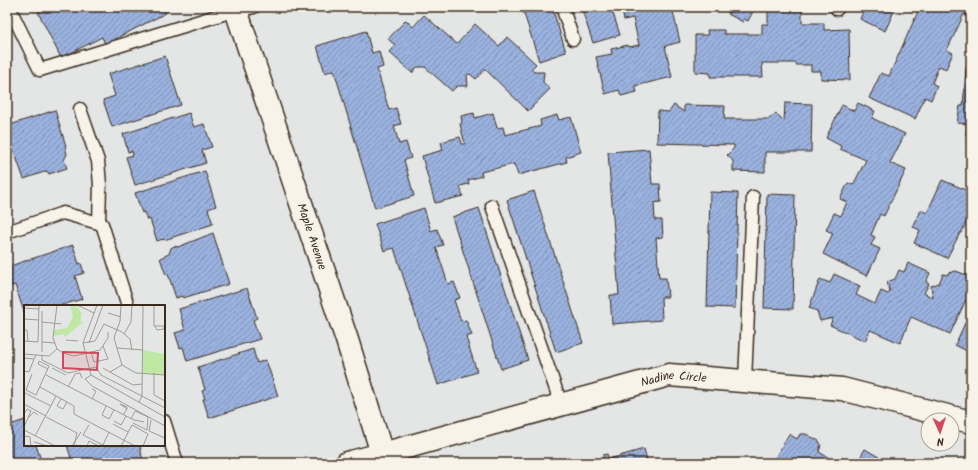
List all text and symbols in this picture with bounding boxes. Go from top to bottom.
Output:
street label: Maple Avenue [292,201,332,273]
inset map [24,305,165,446]
street label: Nadine Circle [638,366,708,392]
north arrow [920,412,960,452]
text: N [936,432,944,450]

